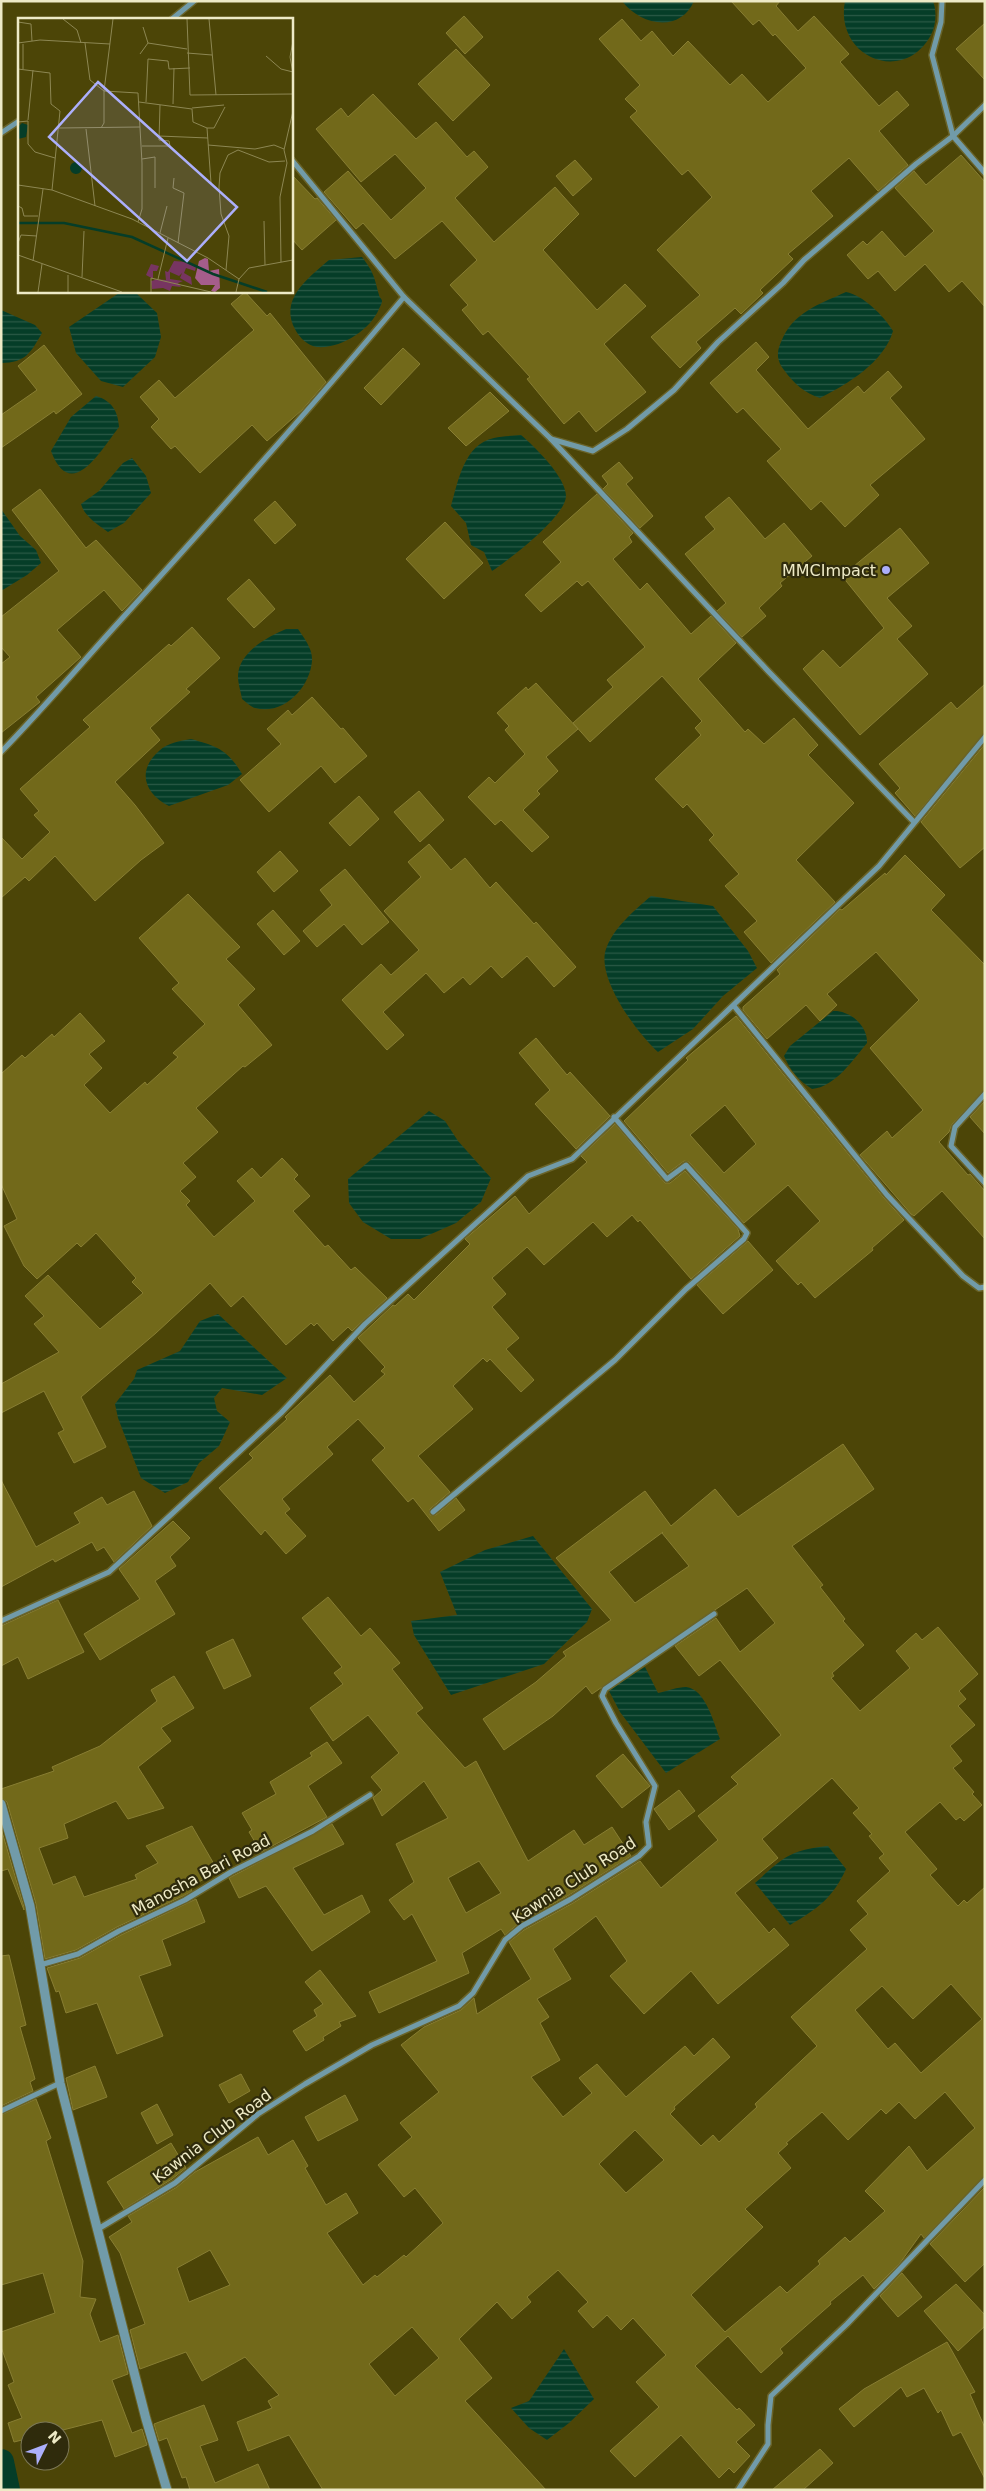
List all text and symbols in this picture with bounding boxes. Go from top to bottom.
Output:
inset map [18,18,292,292]
place label: MMCImpact [782,561,876,580]
marker: MMCImpact [880,564,892,576]
street label: Manosha Bari Road [129,1830,273,1920]
street label: Kawnia Club Road [509,1833,639,1927]
street label: Kawnia Club Road [149,2085,275,2187]
north arrow [20,2421,70,2471]
text: N [45,2428,65,2447]

